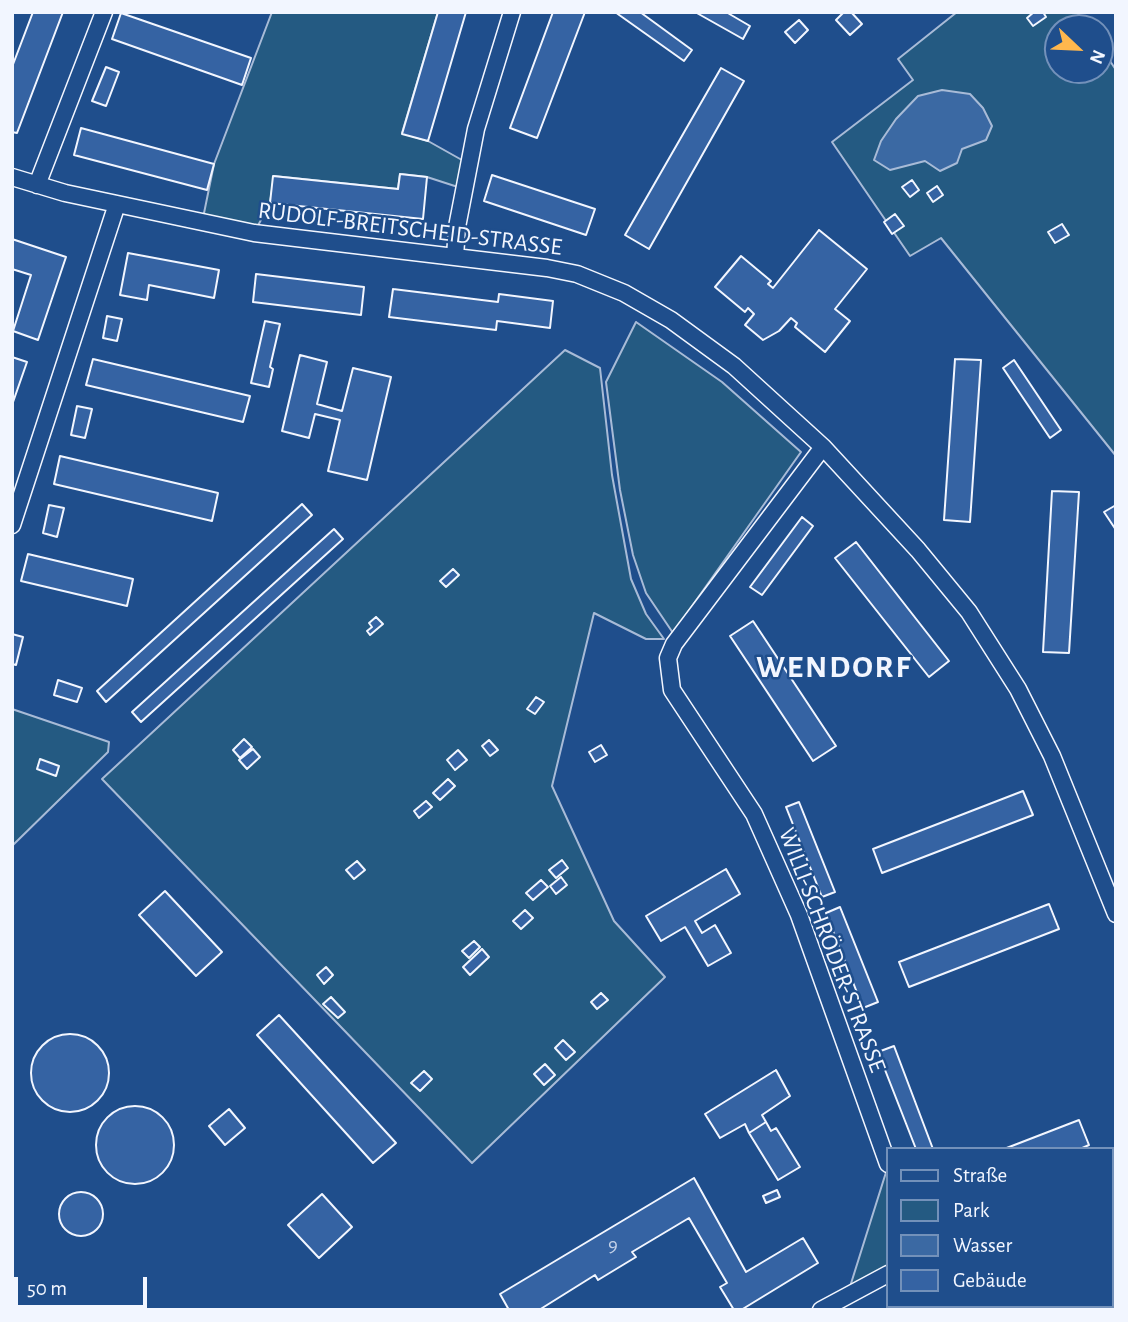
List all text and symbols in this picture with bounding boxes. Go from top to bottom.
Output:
north arrow [1044,14,1114,84]
text: N [1086,47,1108,66]
street label: RUDOLF-BREITSCHEID-STRASSE [256,196,564,262]
district label: WENDORF [757,648,911,686]
street label: WILLI-SCHRÖDER-STRASSE [772,824,892,1076]
legend [886,1147,1114,1308]
text: Straße [953,1165,1007,1186]
text: Park [953,1200,989,1221]
house number: 9 [608,1232,618,1258]
text: Wasser [953,1235,1012,1256]
scale bar [18,1262,150,1306]
text: Gebäude [953,1270,1027,1291]
text: 50 m [27,1278,67,1299]

